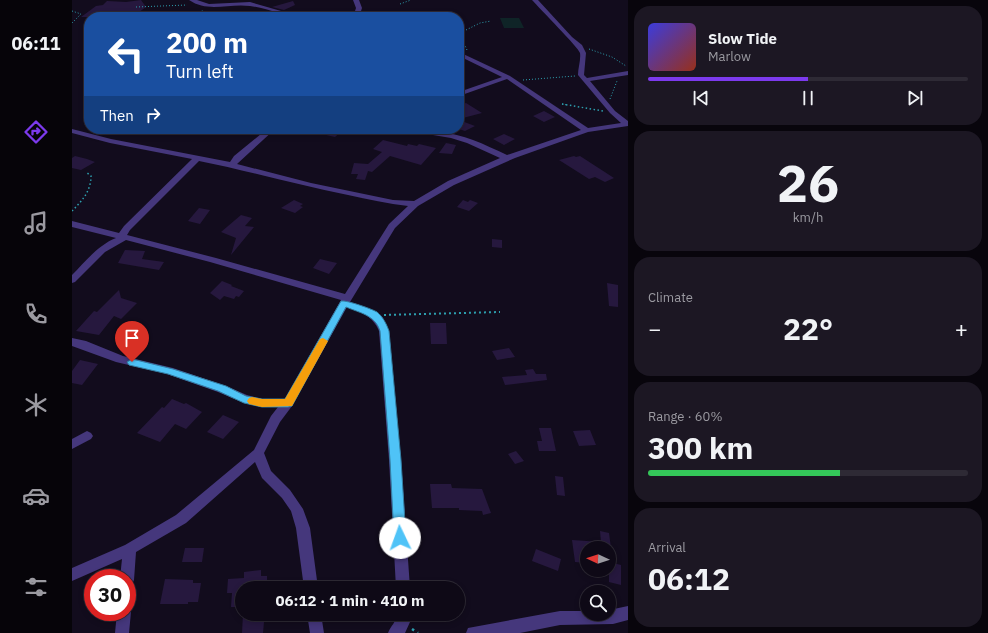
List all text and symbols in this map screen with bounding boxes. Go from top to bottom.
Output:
text: 200 m [166,24,248,61]
icon: left [100,28,152,80]
text: Slow Tide [708,29,777,48]
text: 06:11 [11,32,61,55]
text: Marlow [708,48,751,65]
text: Turn left [166,60,234,83]
icon: previous [690,87,712,109]
icon: pause [797,87,819,109]
icon: next [904,87,926,109]
icon: right [142,104,164,126]
text: Then [100,106,134,125]
icon: directions [22,118,50,146]
text: 26 [777,149,839,216]
icon: music [22,209,50,237]
text: km/h [793,209,823,226]
text: Climate [648,289,693,306]
icon: phone [22,300,50,328]
text: 22° [783,309,833,348]
text: − [648,314,661,343]
text: + [955,314,968,343]
pin [115,321,149,362]
icon: arrive [121,327,143,349]
icon: climate [22,391,50,419]
text: Range · 60% [648,408,722,425]
text: 300 km [648,428,753,467]
icon: car [22,482,50,510]
position arrow [379,517,421,559]
text: Arrival [648,539,686,556]
north arrow [580,541,616,577]
map controls [580,541,616,621]
text: 06:12 [648,559,730,598]
speed limit sign: 30 [84,569,136,621]
icon: filters [22,573,50,601]
button: search [580,585,616,621]
text: 06:12 · 1 min · 410 m [276,591,424,610]

